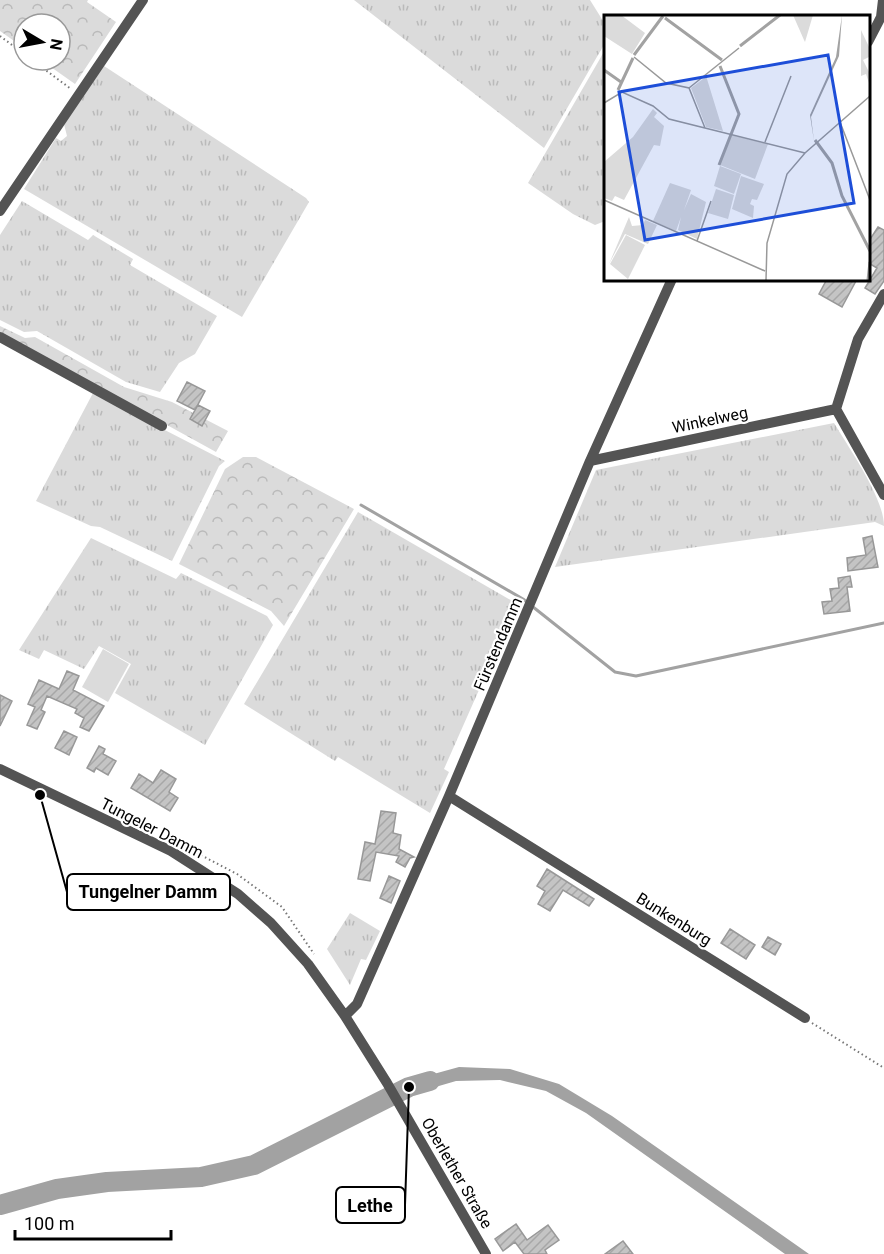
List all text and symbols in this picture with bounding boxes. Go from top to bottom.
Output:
north arrow [12,12,72,72]
inset map [604,15,869,280]
text: N [46,37,67,52]
street label: Winkelweg [670,403,750,437]
street label: Fürstendamm [470,594,526,694]
street label: Tungeler Damm [97,794,207,862]
callout: Tungelner Damm [67,874,230,910]
text: Tungelner Damm [79,881,217,902]
street label: Bunkenburg [633,888,715,950]
street label: Oberlether Straße [418,1114,496,1232]
callout: Lethe [336,1187,405,1223]
text: Lethe [347,1195,393,1216]
scale bar [15,1203,171,1241]
text: 100 m [24,1213,75,1234]

